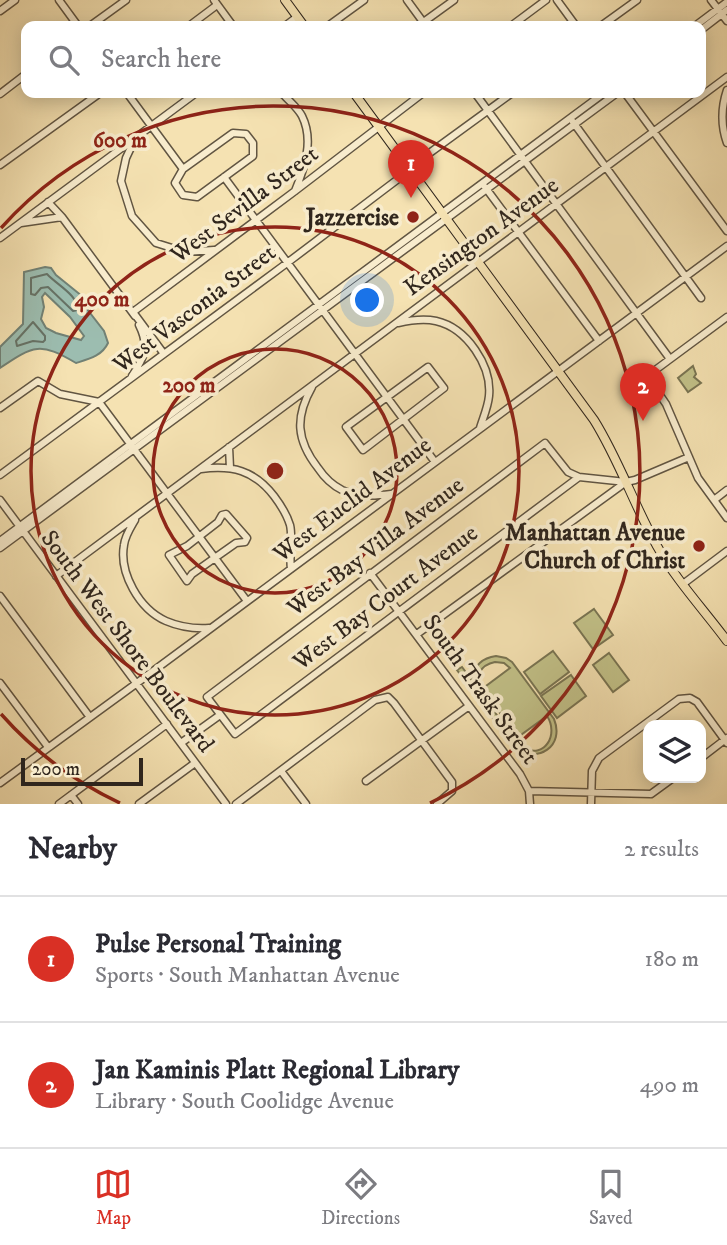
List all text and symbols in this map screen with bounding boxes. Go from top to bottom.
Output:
search box [21,21,706,98]
icon: search [45,41,83,79]
text: Search here [101,43,221,76]
text: 600 m [93,128,147,154]
street label: West Sevilla Street [164,139,325,271]
pin: 1 [388,140,434,198]
street label: Kensington Avenue [398,171,565,303]
place label: Jazzercise [303,203,399,233]
marker: Jazzercise [405,209,421,225]
street label: West Vasconia Street [106,238,282,380]
your location [350,283,384,317]
text: 400 m [75,287,130,313]
pin: 2 [620,363,666,421]
text: 200 m [162,373,216,399]
street label: West Euclid Avenue [267,431,438,570]
centre of rings [263,459,287,483]
street label: West Bay Villa Avenue [280,471,470,624]
place label: Manhattan Avenue Church of Christ [505,518,685,576]
street label: West Bay Court Avenue [286,519,484,678]
street label: South West Shore Boulevard [34,524,221,759]
marker: Manhattan Avenue Church of Christ [691,538,707,554]
street label: South Trask Street [416,609,545,771]
map controls [643,720,706,783]
button: layers [643,720,706,783]
scale bar [21,755,144,787]
text: 200 m [32,758,80,781]
text: Nearby [28,831,117,868]
text: 2 results [624,835,699,864]
text: Pulse Personal Training [95,928,341,961]
text: 1 [47,945,55,974]
text: 180 m [644,945,699,974]
text: Sports · South Manhattan Avenue [95,961,400,990]
text: Jan Kaminis Platt Regional Library [95,1054,459,1087]
text: 2 [45,1071,57,1100]
text: 490 m [640,1071,699,1100]
text: Library · South Coolidge Avenue [95,1087,394,1116]
tab: Map [94,1165,132,1230]
tab: Directions [321,1165,400,1230]
tab: Saved [589,1165,633,1230]

